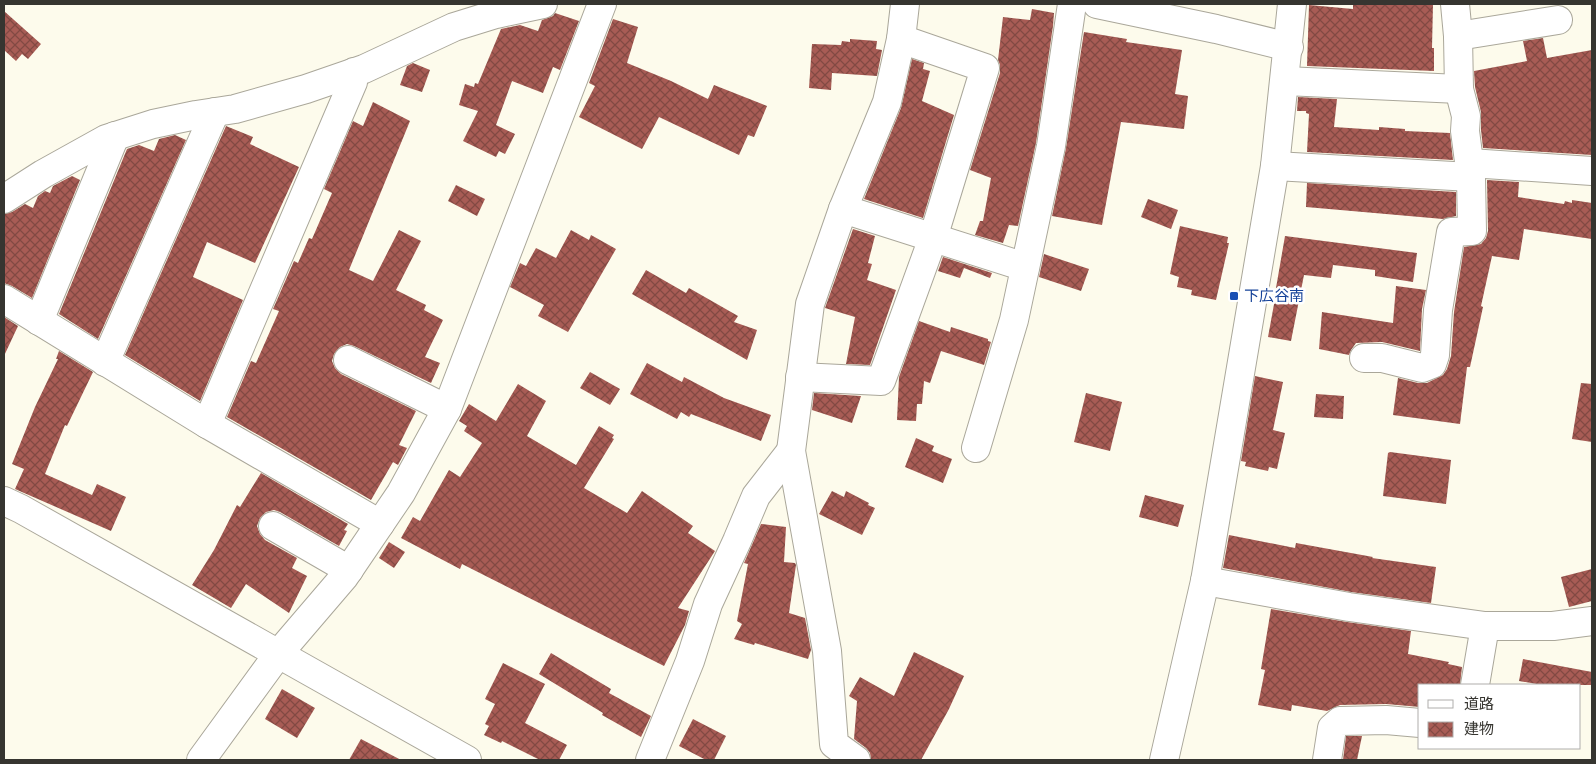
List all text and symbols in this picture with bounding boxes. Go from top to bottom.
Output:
place label: 下広谷南 [1244,287,1304,305]
marker: 下広谷南 [1228,290,1240,302]
legend [1418,684,1581,749]
text: 道路 [1464,695,1494,713]
text: 建物 [1464,720,1494,738]

